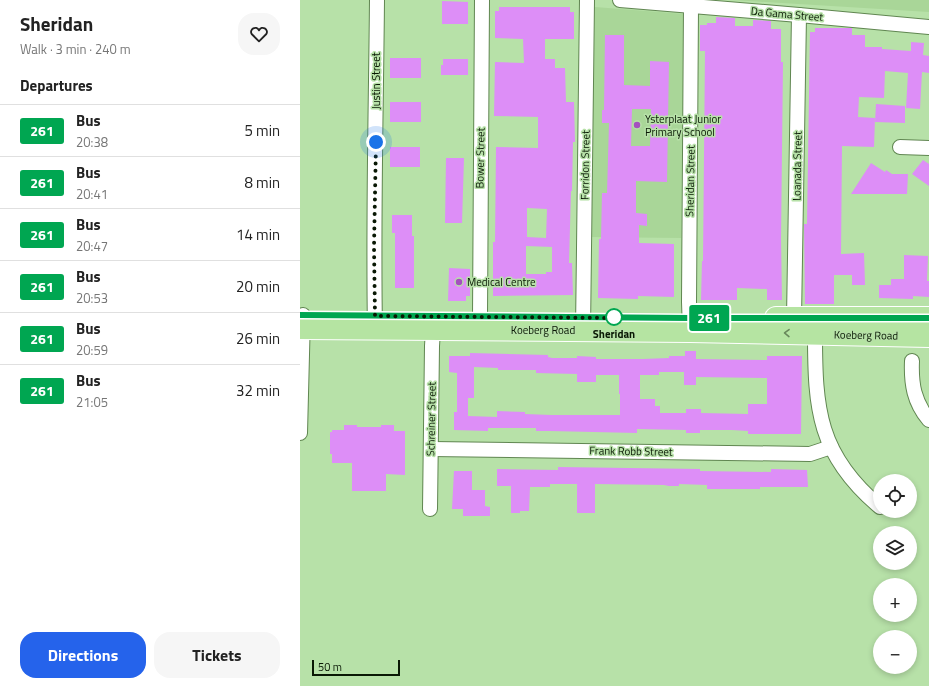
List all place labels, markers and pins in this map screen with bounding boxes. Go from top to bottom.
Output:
place label: Ysterplaat Junior Primary School [645,111,721,140]
marker: Ysterplaat Junior Primary School [632,120,642,130]
place label: Medical Centre [467,274,536,290]
marker: Medical Centre [454,277,464,287]
marker: Sheridan [605,308,623,326]
place label: Sheridan [593,326,635,342]

